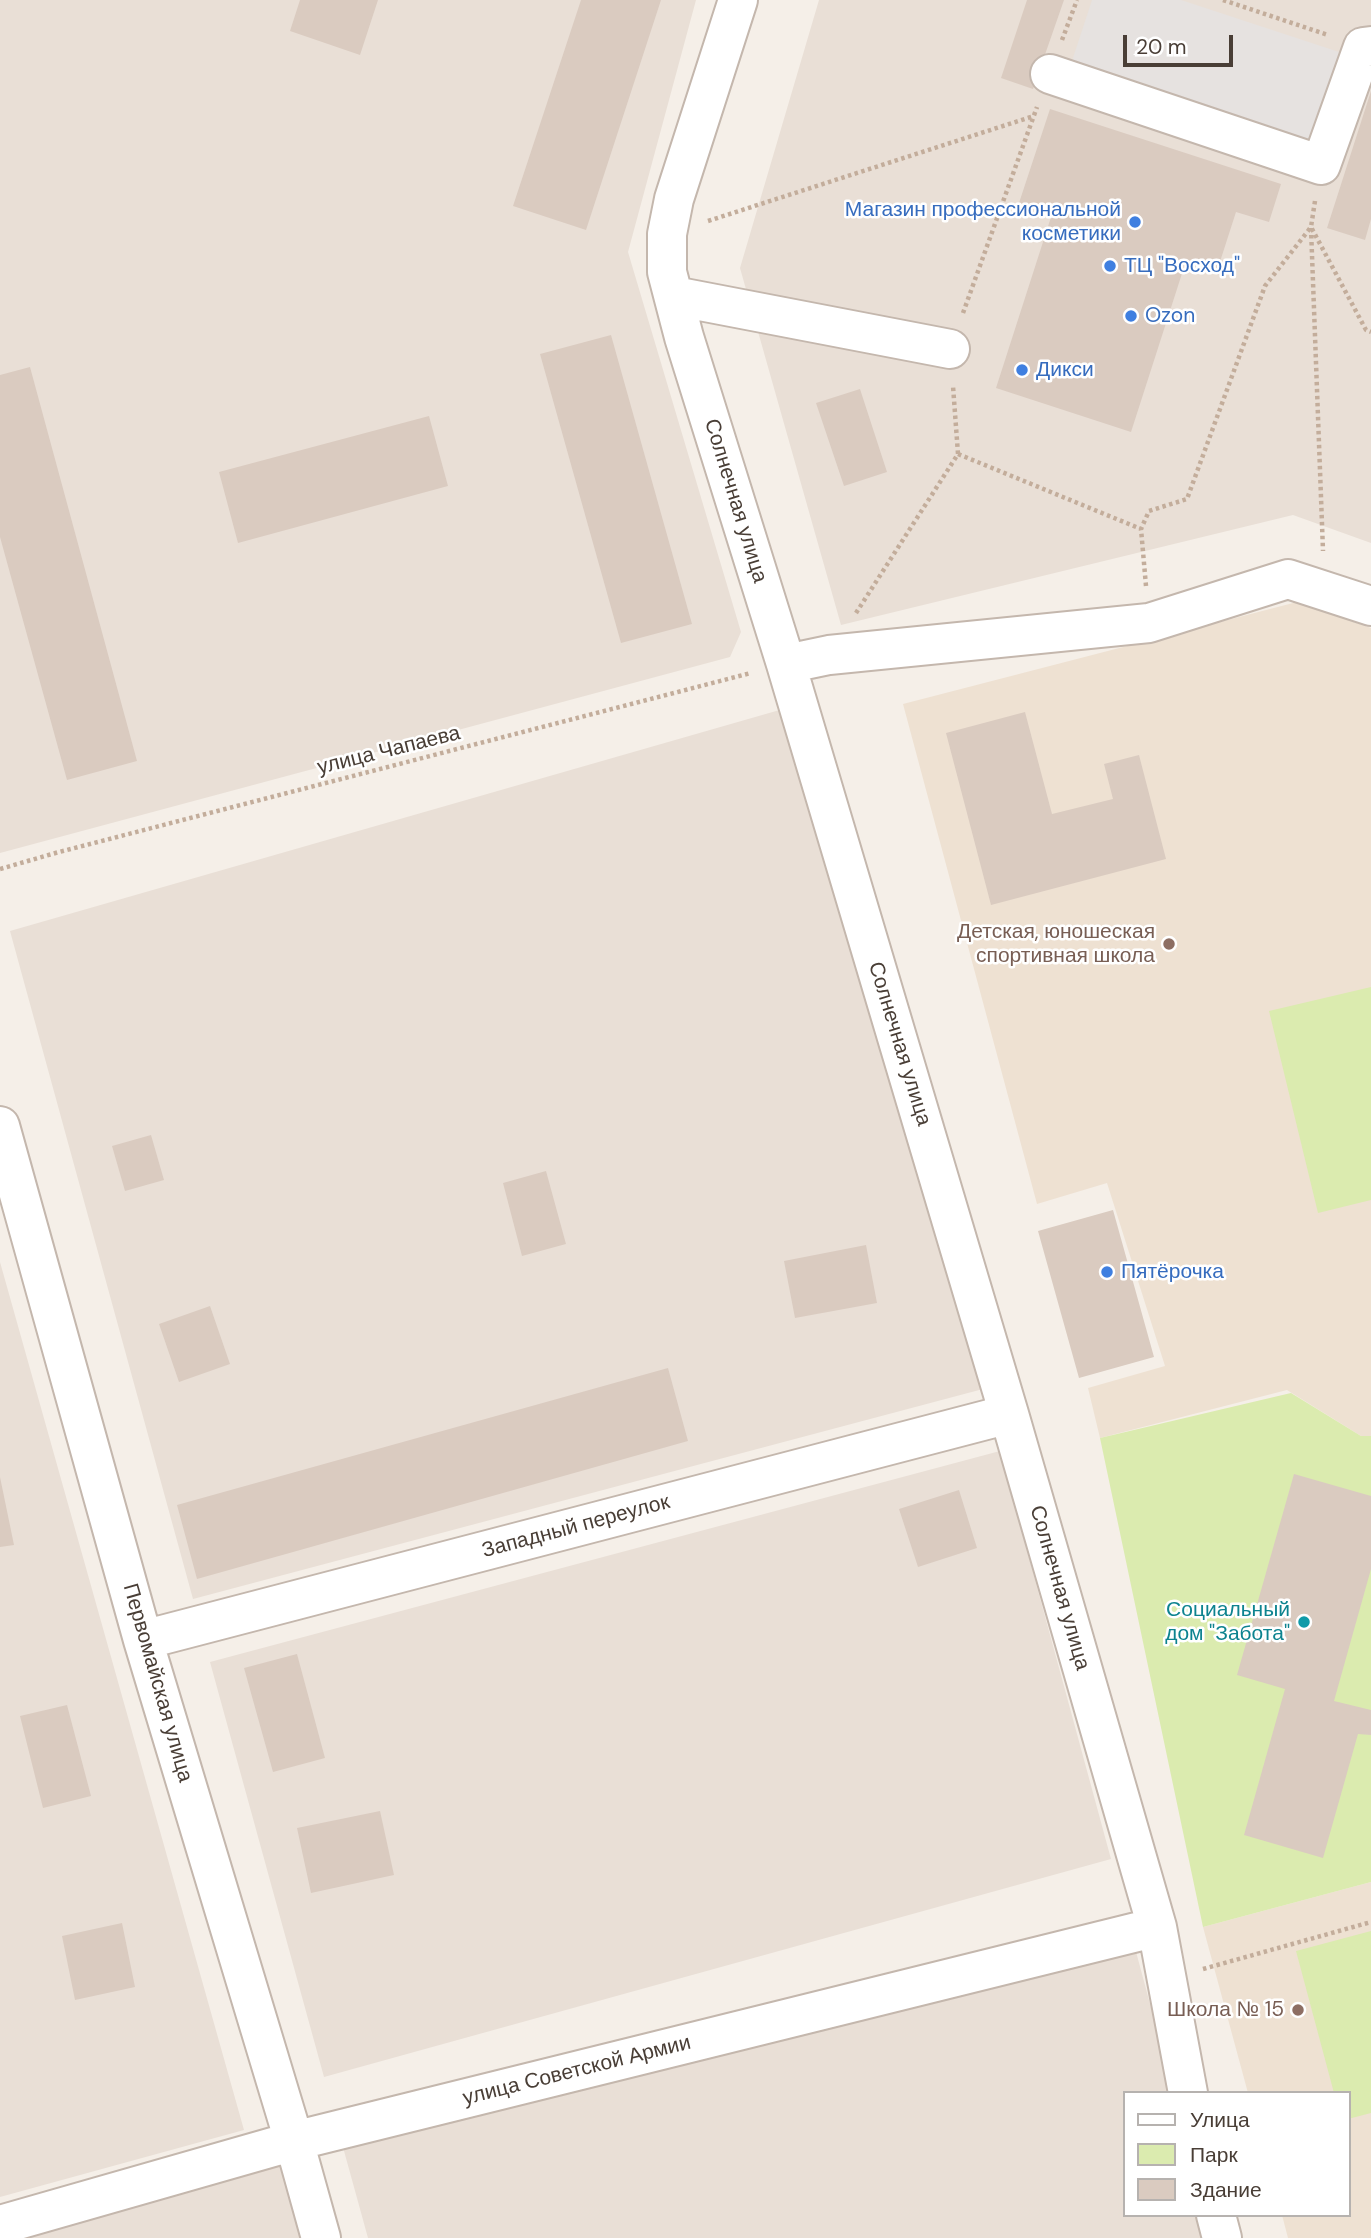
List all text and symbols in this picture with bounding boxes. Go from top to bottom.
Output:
scale bar [1126,21,1236,65]
text: 20 m [1136,33,1187,61]
place label: Магазин профессиональной косметики [845,197,1121,247]
marker: Магазин профессиональной косметики [1127,214,1143,230]
place label: ТЦ "Восход" [1124,253,1240,279]
marker: ТЦ "Восход" [1102,258,1118,274]
place label: Ozon [1145,303,1195,329]
marker: Ozon [1123,308,1139,324]
place label: Дикси [1036,357,1094,383]
marker: Дикси [1014,362,1030,378]
street label: Солнечная улица [698,416,772,586]
street label: улица Чапаева [315,721,463,781]
place label: Детская, юношеская спортивная школа [957,919,1155,969]
marker: Детская, юношеская спортивная школа [1161,936,1177,952]
street label: Солнечная улица [862,959,936,1129]
place label: Пятёрочка [1121,1259,1224,1285]
marker: Пятёрочка [1099,1264,1115,1280]
street label: Западный переулок [479,1490,673,1564]
street label: Солнечная улица [1023,1503,1095,1673]
street label: Первомайская улица [117,1581,197,1785]
place label: Социальный дом "Забота" [1165,1597,1290,1647]
marker: Социальный дом "Забота" [1296,1614,1312,1630]
place label: Школа № 15 [1167,1997,1284,2023]
marker: Школа № 15 [1290,2002,1306,2018]
street label: улица Советской Армии [460,2030,694,2112]
legend [1122,2091,1350,2217]
text: Улица [1190,2106,1250,2134]
text: Парк [1190,2141,1238,2169]
text: Здание [1190,2176,1262,2204]

